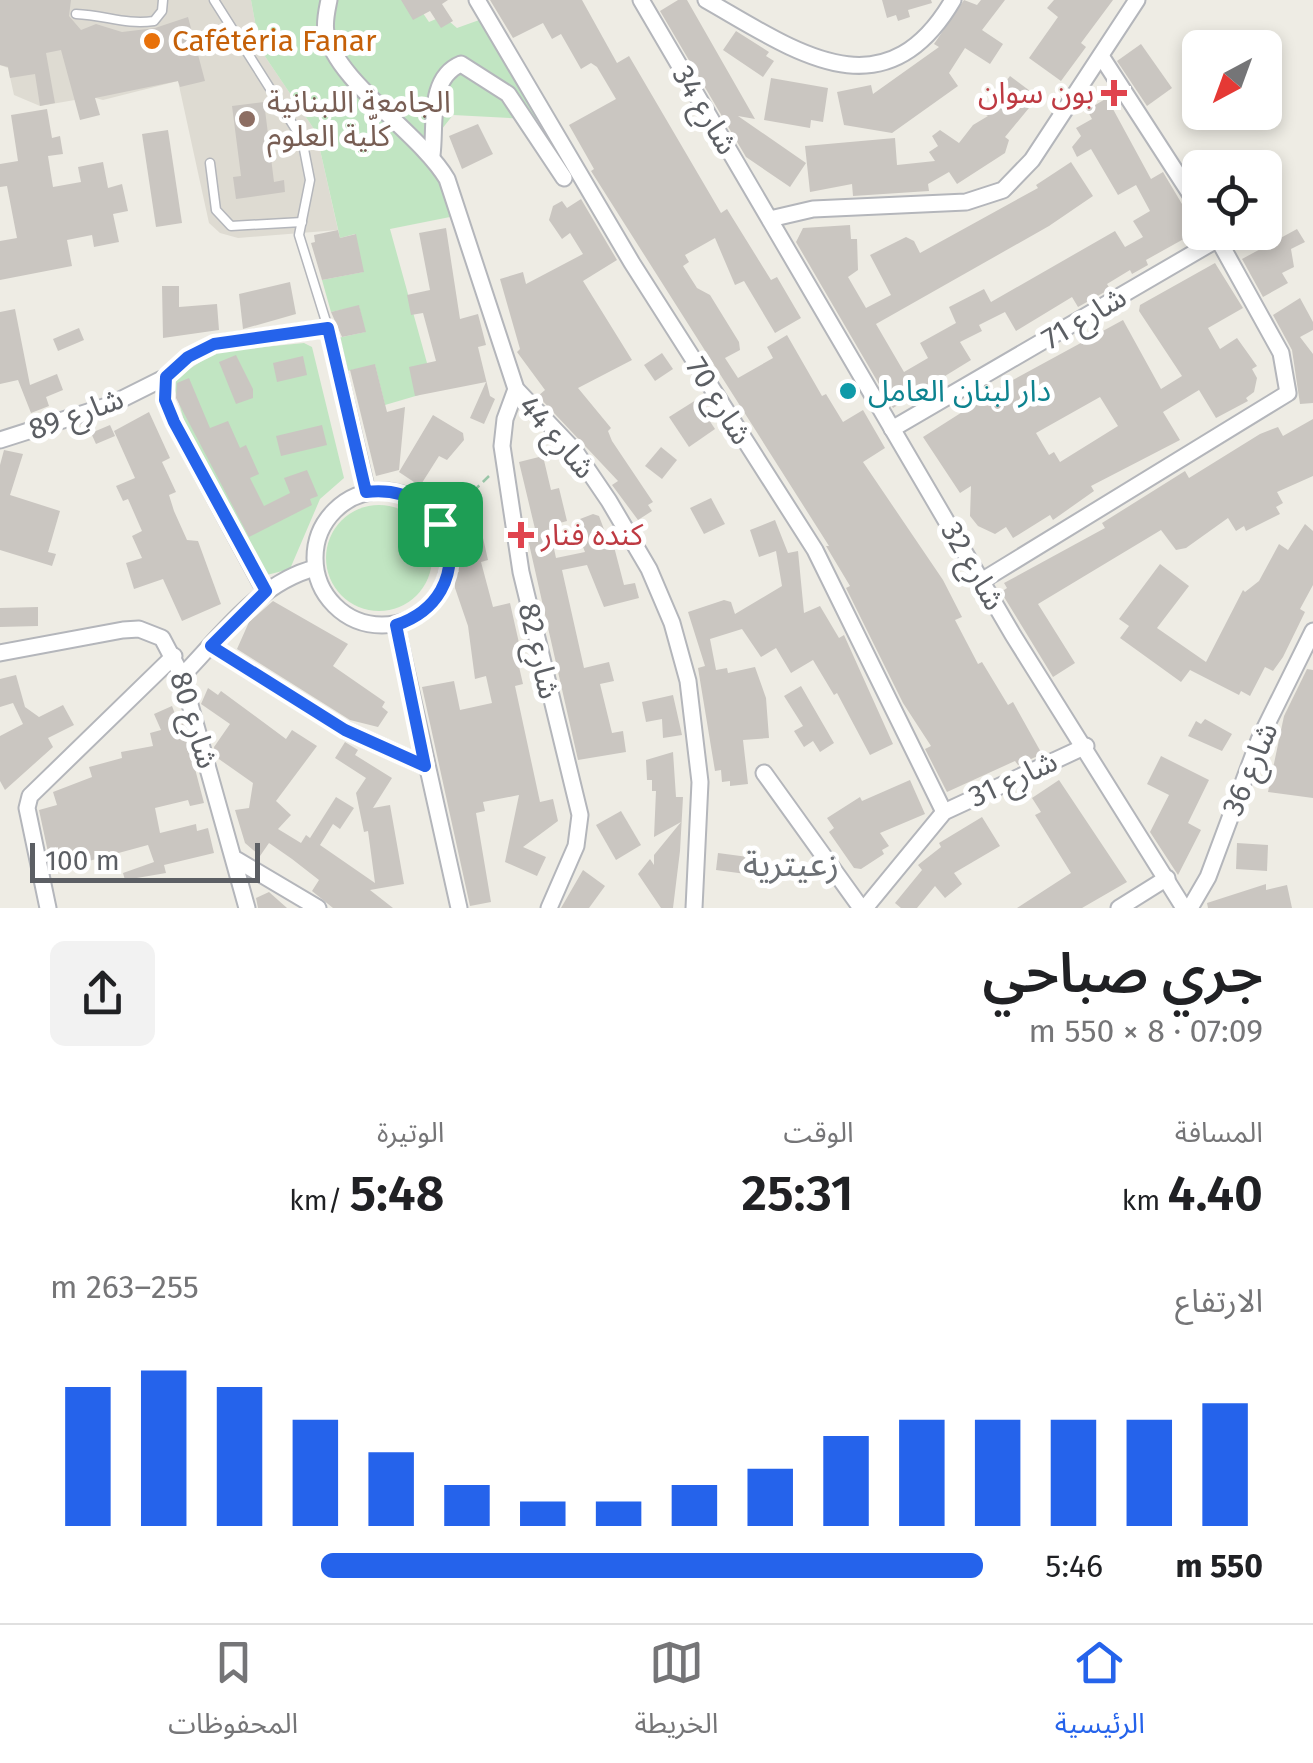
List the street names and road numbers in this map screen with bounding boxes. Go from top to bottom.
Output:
street label: شارع 34 [661,59,745,163]
street label: شارع 71 [1035,279,1135,361]
street label: شارع 70 [675,351,760,453]
street label: شارع 89 [24,380,130,451]
street label: شارع 44 [508,388,603,489]
street label: شارع 32 [930,515,1013,619]
street label: شارع 82 [507,599,568,703]
street label: شارع 80 [158,667,226,774]
street label: شارع 36 [1214,717,1289,822]
street label: شارع 31 [963,743,1065,819]

